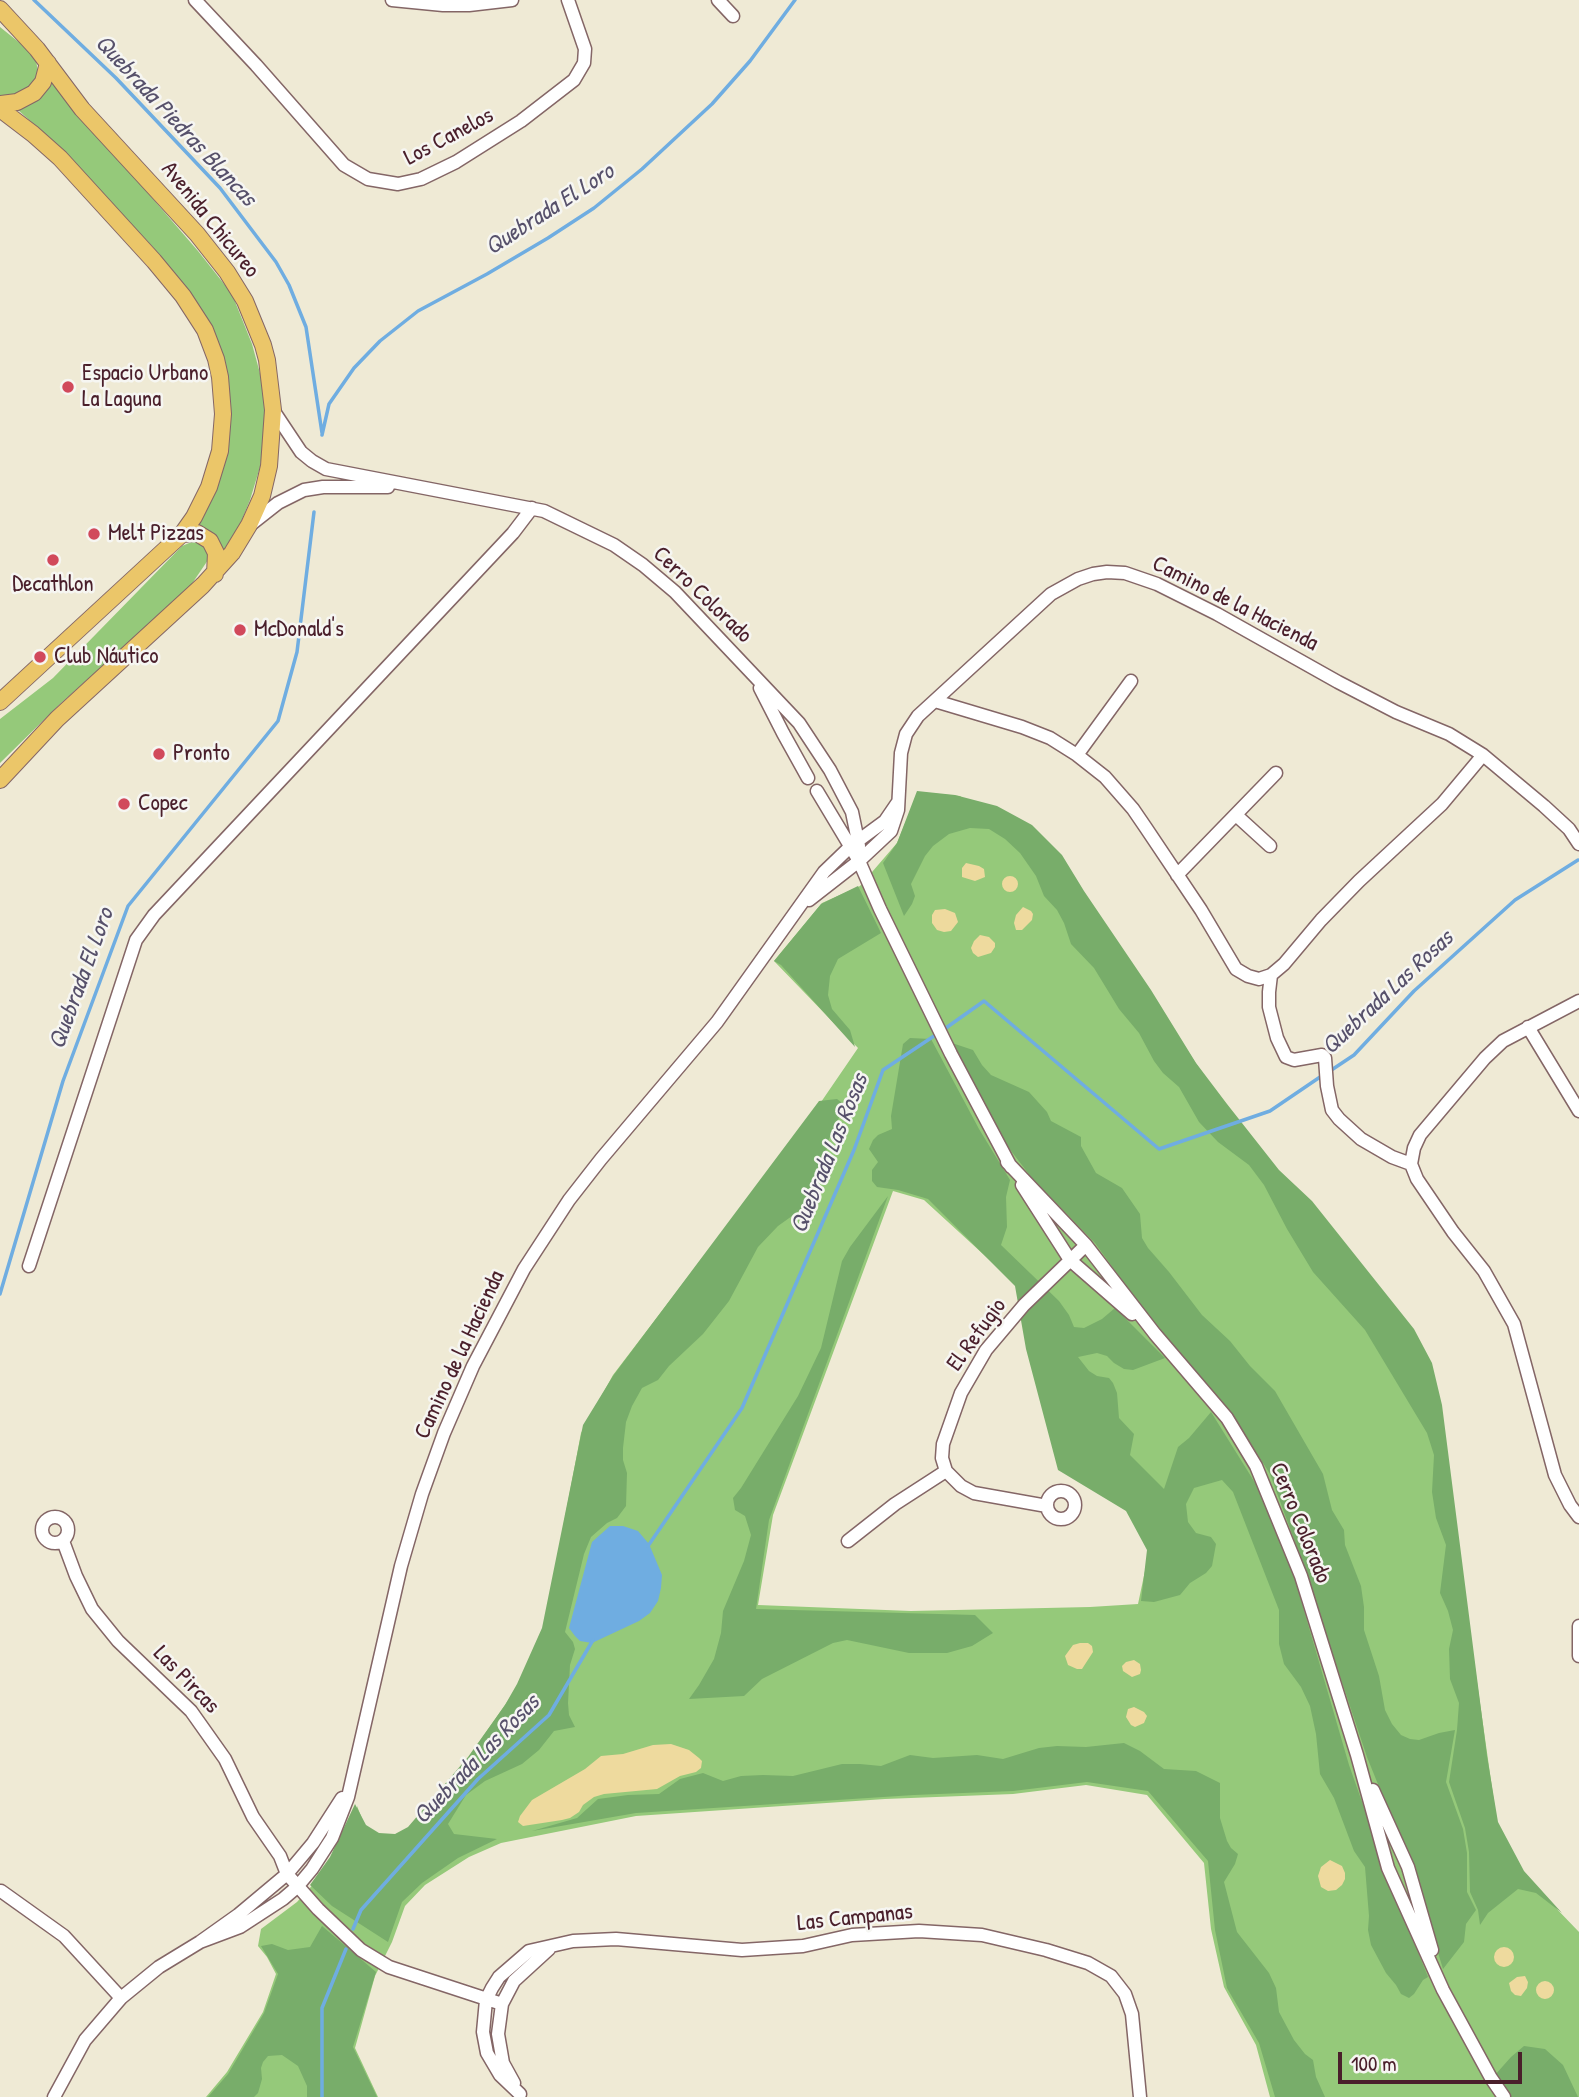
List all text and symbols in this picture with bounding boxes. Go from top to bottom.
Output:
water label: Quebrada Piedras Blancas [88,29,262,213]
street label: Los Canelos [400,102,498,172]
street label: Avenida Chicureo [155,156,265,284]
water label: Quebrada El Loro [480,158,620,262]
place label: Espacio Urbano La Laguna [82,360,208,414]
marker: Espacio Urbano La Laguna [60,379,76,395]
place label: Melt Pizzas [108,520,204,548]
marker: Melt Pizzas [86,526,102,542]
street label: Cerro Colorado [647,541,757,649]
street label: Camino de la Hacienda [1147,550,1323,658]
marker: Decathlon [45,552,61,568]
place label: Decathlon [12,571,94,599]
place label: McDonald's [254,616,344,644]
marker: McDonald's [232,622,248,638]
place label: Club Náutico [54,643,158,671]
marker: Club Náutico [32,649,48,665]
place label: Pronto [173,740,230,768]
marker: Pronto [151,746,167,762]
place label: Copec [138,790,188,818]
marker: Copec [116,796,132,812]
water label: Quebrada El Loro [43,905,121,1053]
water label: Quebrada Las Rosas [1316,925,1460,1061]
water label: Quebrada Las Rosas [785,1070,875,1238]
street label: Camino de la Hacienda [409,1266,511,1444]
street label: El Refugio [941,1293,1013,1377]
street label: Cerro Colorado [1263,1459,1337,1587]
street label: Las Pircas [147,1640,225,1720]
water label: Quebrada Las Rosas [408,1689,546,1831]
street label: Las Campanas [796,1898,914,1938]
scale bar [1341,2038,1525,2082]
text: 100 m [1351,2049,1397,2078]

